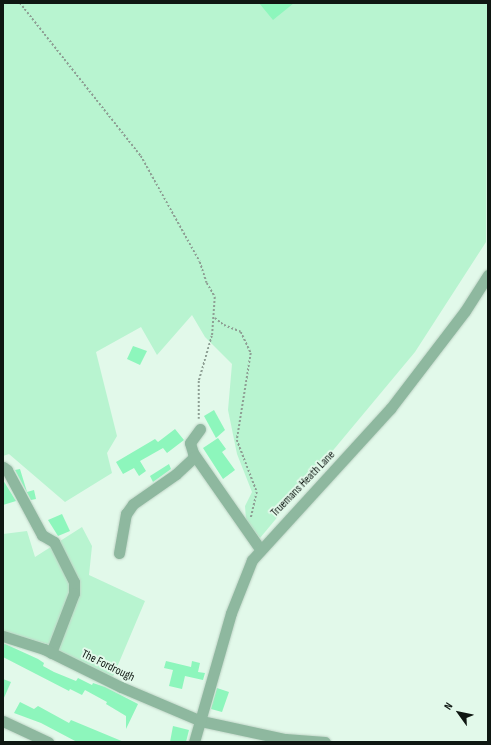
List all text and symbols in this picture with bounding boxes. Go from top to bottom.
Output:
street label: Truemans Heath Lane [268,448,338,520]
street label: The Fordrough [79,647,137,685]
north arrow [439,693,479,733]
text: N [441,700,456,712]

